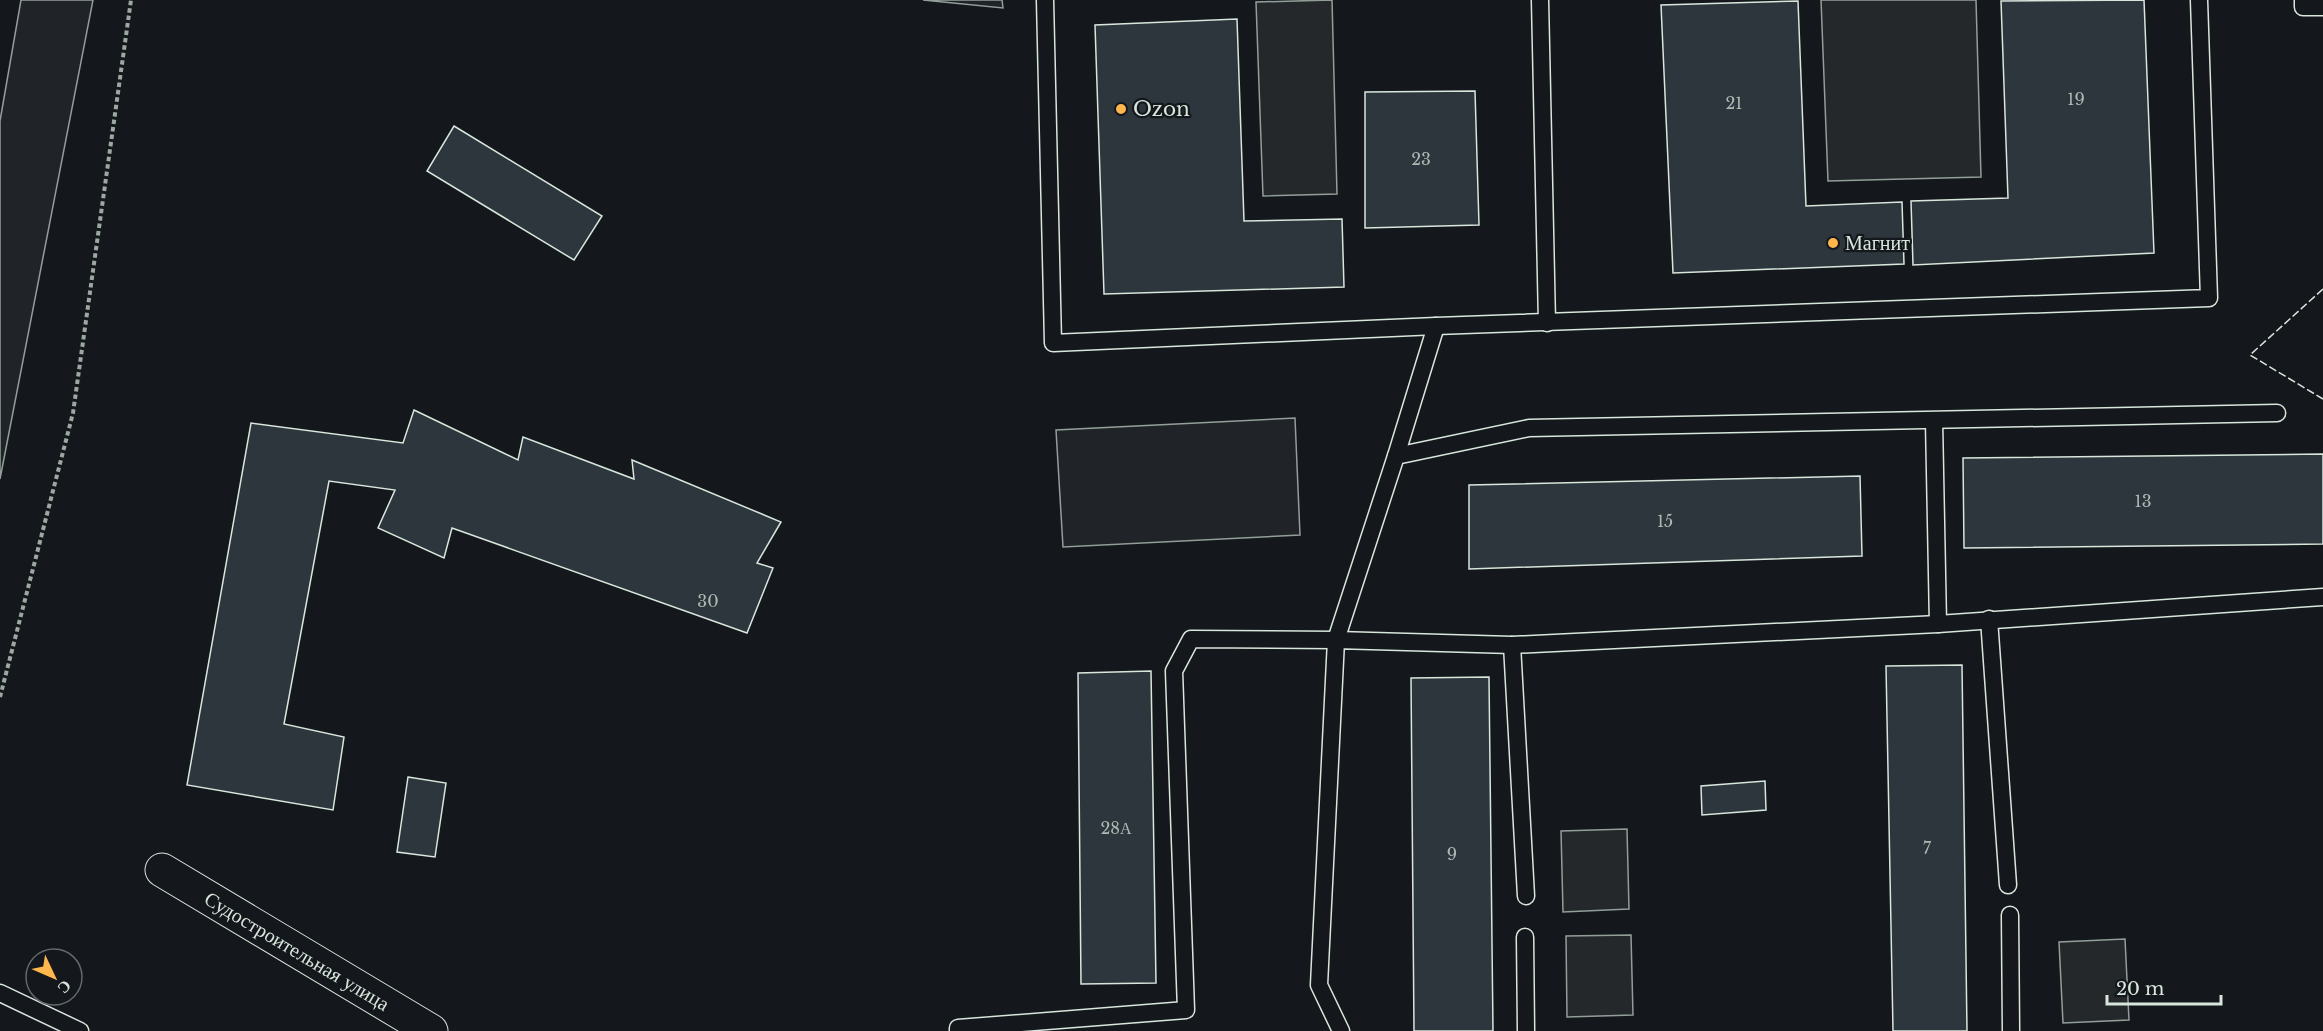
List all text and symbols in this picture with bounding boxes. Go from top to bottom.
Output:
house number: 19 [2067,89,2085,109]
house number: 21 [1726,93,1743,113]
place label: Ozon [1133,97,1190,121]
marker: Ozon [1114,102,1128,116]
house number: 23 [1411,149,1431,169]
place label: Магнит [1845,231,1910,255]
marker: Магнит [1826,236,1840,250]
house number: 13 [2135,491,2152,511]
house number: 15 [1657,511,1673,531]
house number: 30 [697,591,719,611]
house number: 28А [1100,818,1132,838]
house number: 7 [1923,838,1932,858]
house number: 9 [1447,844,1457,864]
street label: Судостроительная улица [200,886,394,1016]
north arrow [24,947,84,1007]
scale bar [2107,968,2221,1006]
text: С [54,976,76,999]
text: 20 m [2116,978,2164,1000]

